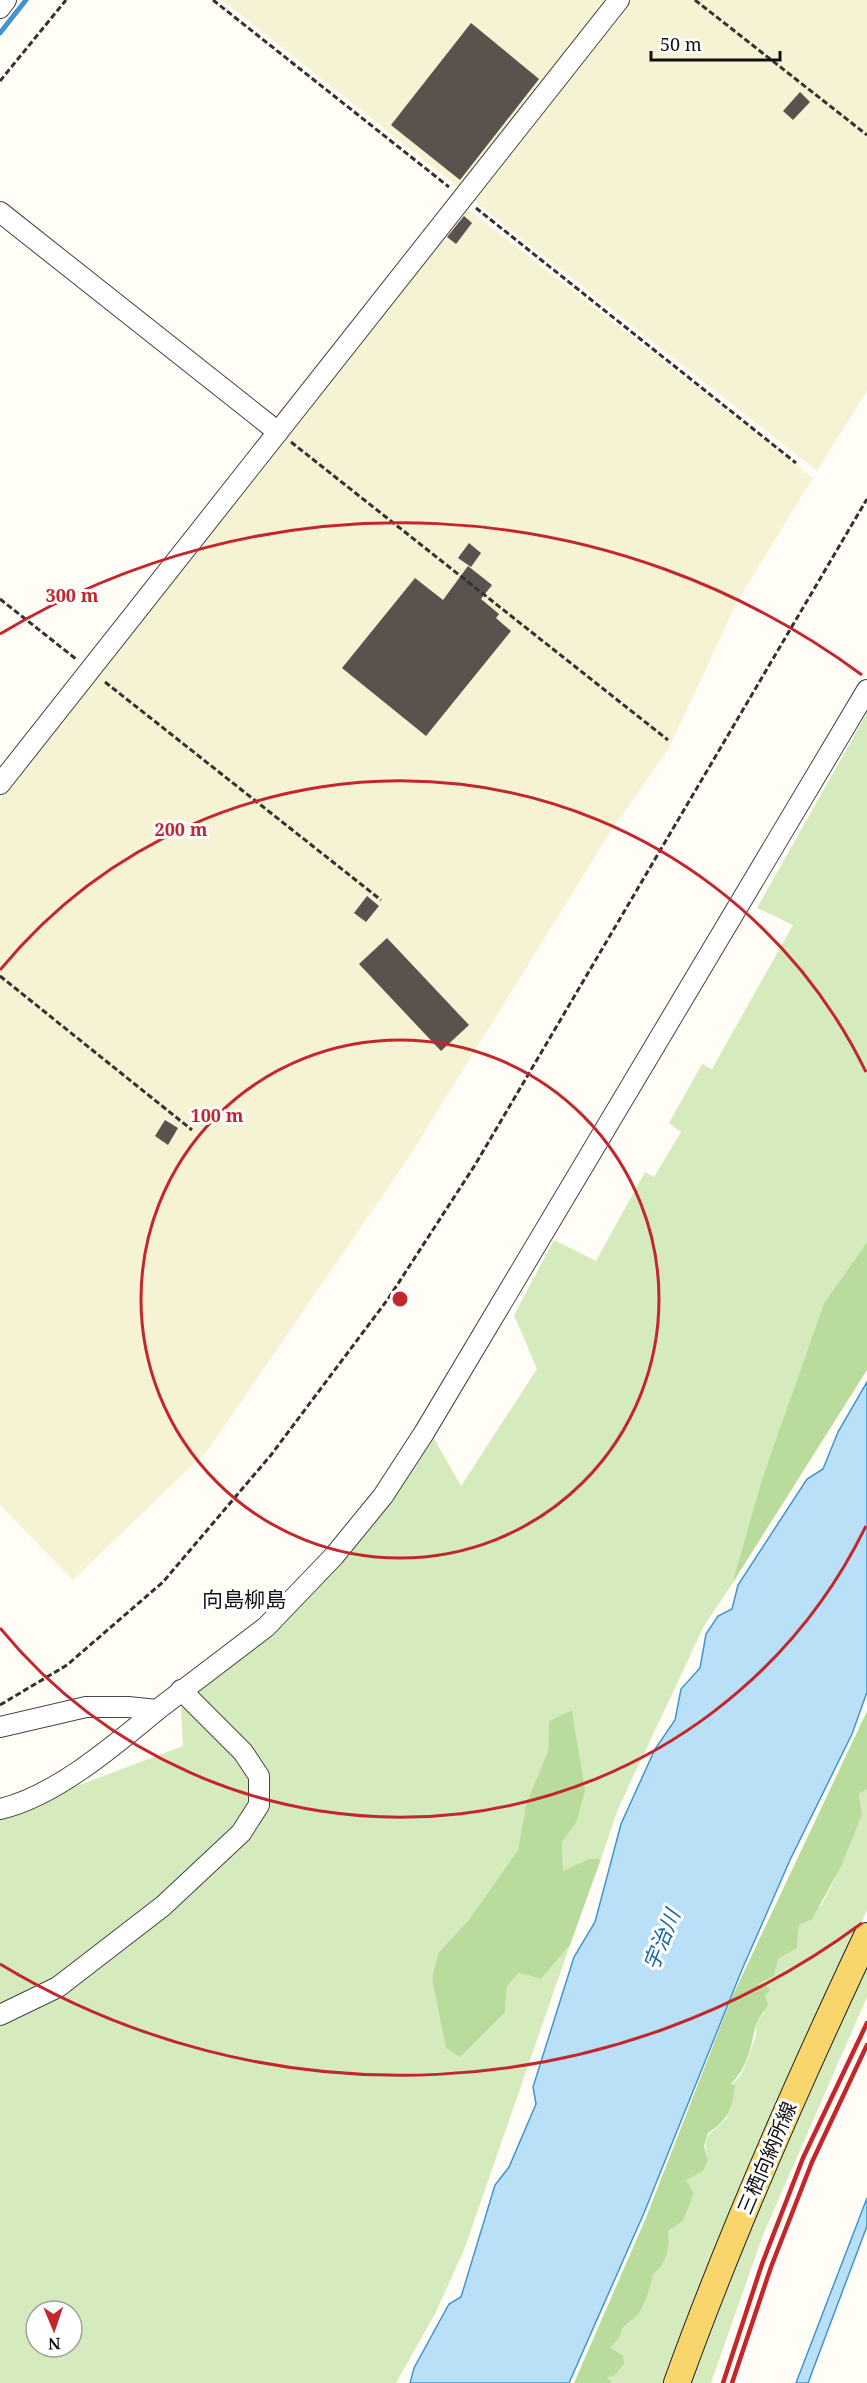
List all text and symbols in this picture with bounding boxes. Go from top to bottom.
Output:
scale bar [651,24,780,62]
text: 50 m [660,32,702,56]
text: 300 m [46,583,99,607]
text: 200 m [155,817,208,841]
text: 100 m [191,1103,244,1127]
centre of rings [390,1289,410,1309]
district label: 向島柳島 [202,1585,286,1613]
water label: 宇治川 [636,1903,687,1974]
street label: 三栖向納所線 [731,2097,802,2218]
north arrow [24,2299,84,2359]
text: N [47,2333,61,2355]

